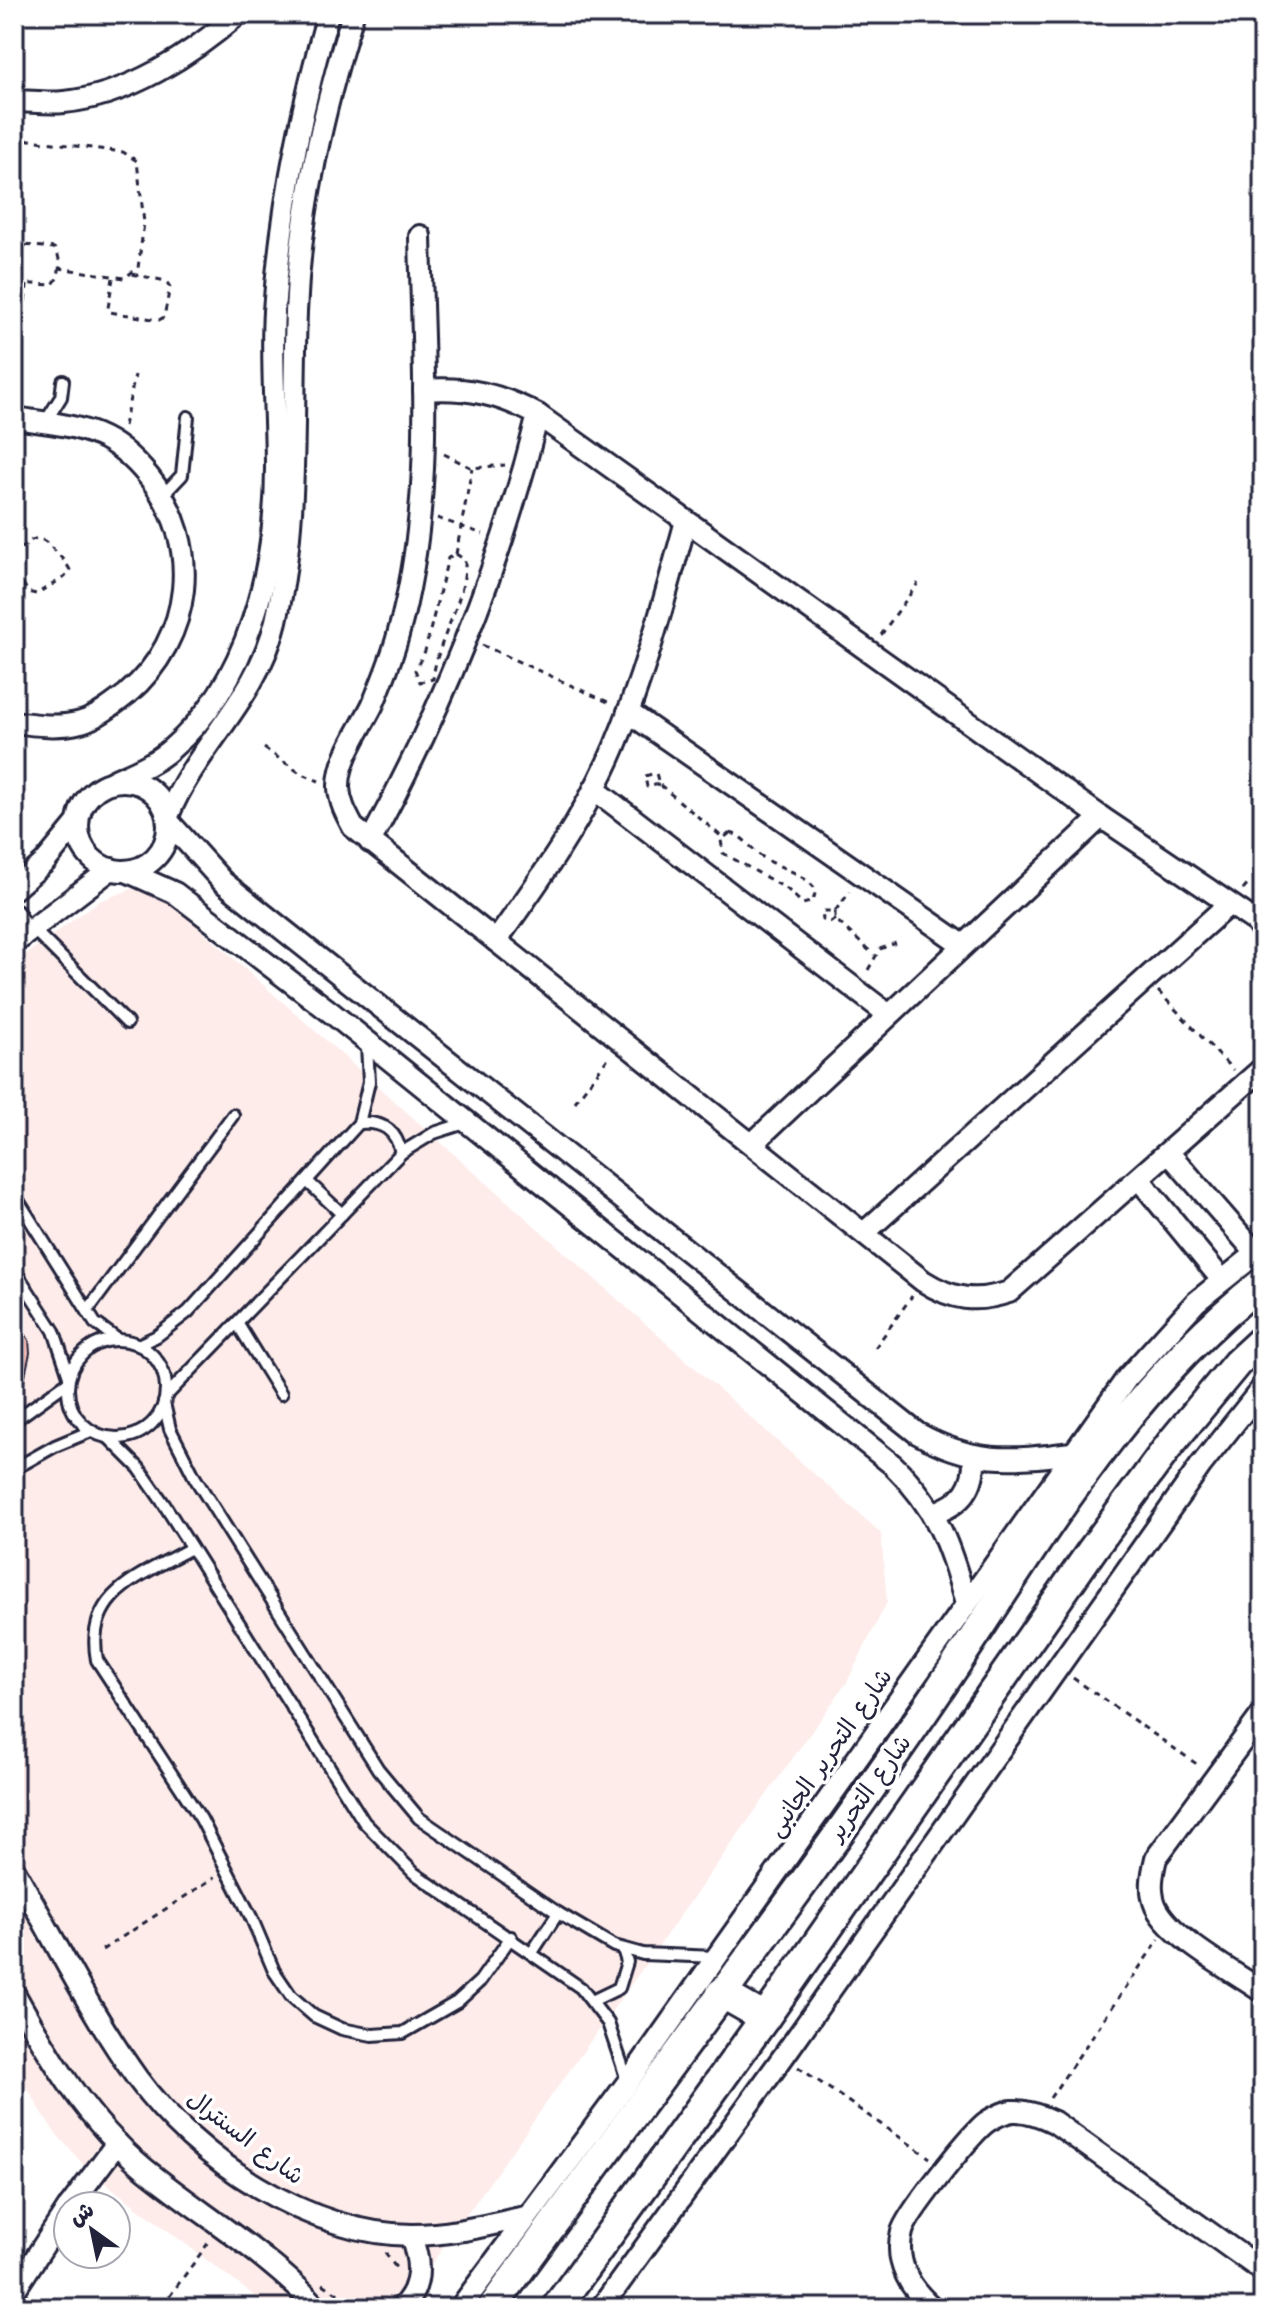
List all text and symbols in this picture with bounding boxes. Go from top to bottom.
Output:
street label: شارع التحرير الجانبى [761,1663,899,1843]
street label: شارع التحرير [822,1729,918,1847]
street label: شارع السنترال [179,2083,311,2193]
north arrow [52,2190,132,2270]
text: ش [63,2195,101,2234]

